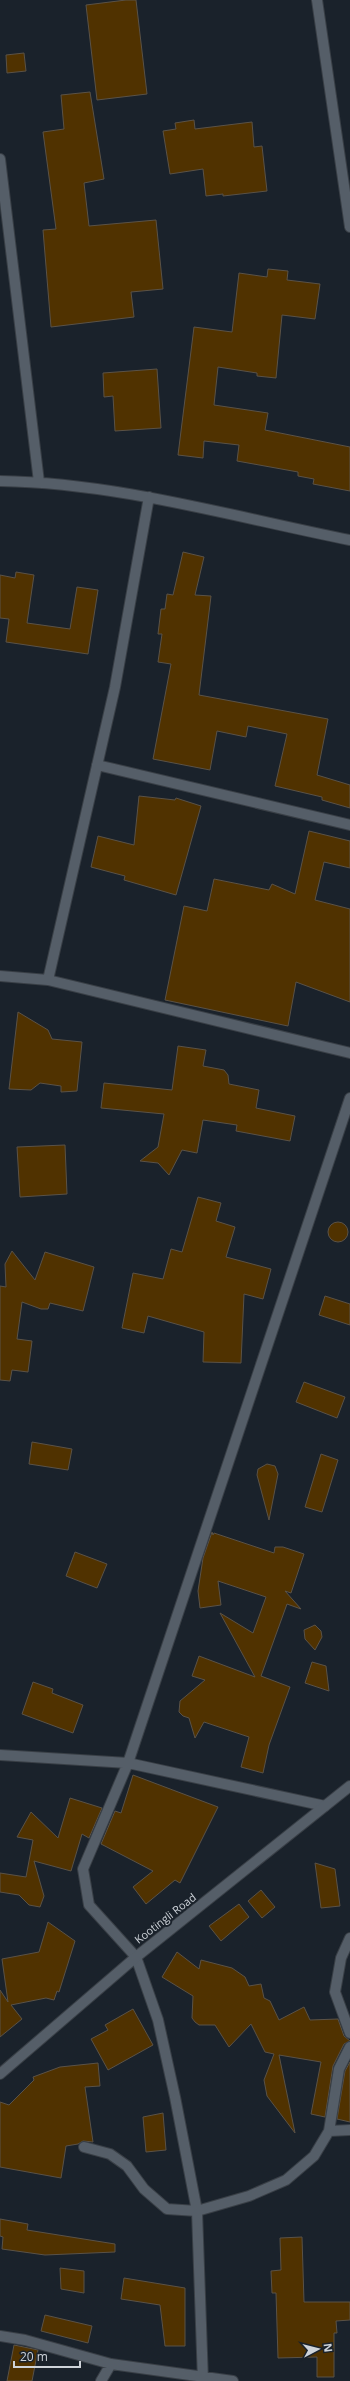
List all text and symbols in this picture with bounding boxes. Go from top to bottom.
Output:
street label: Kootingli Road [131,1889,199,1947]
north arrow [298,2329,338,2369]
text: N [320,2342,336,2353]
scale bar [14,2343,80,2369]
text: 20 m [20,2348,48,2365]

